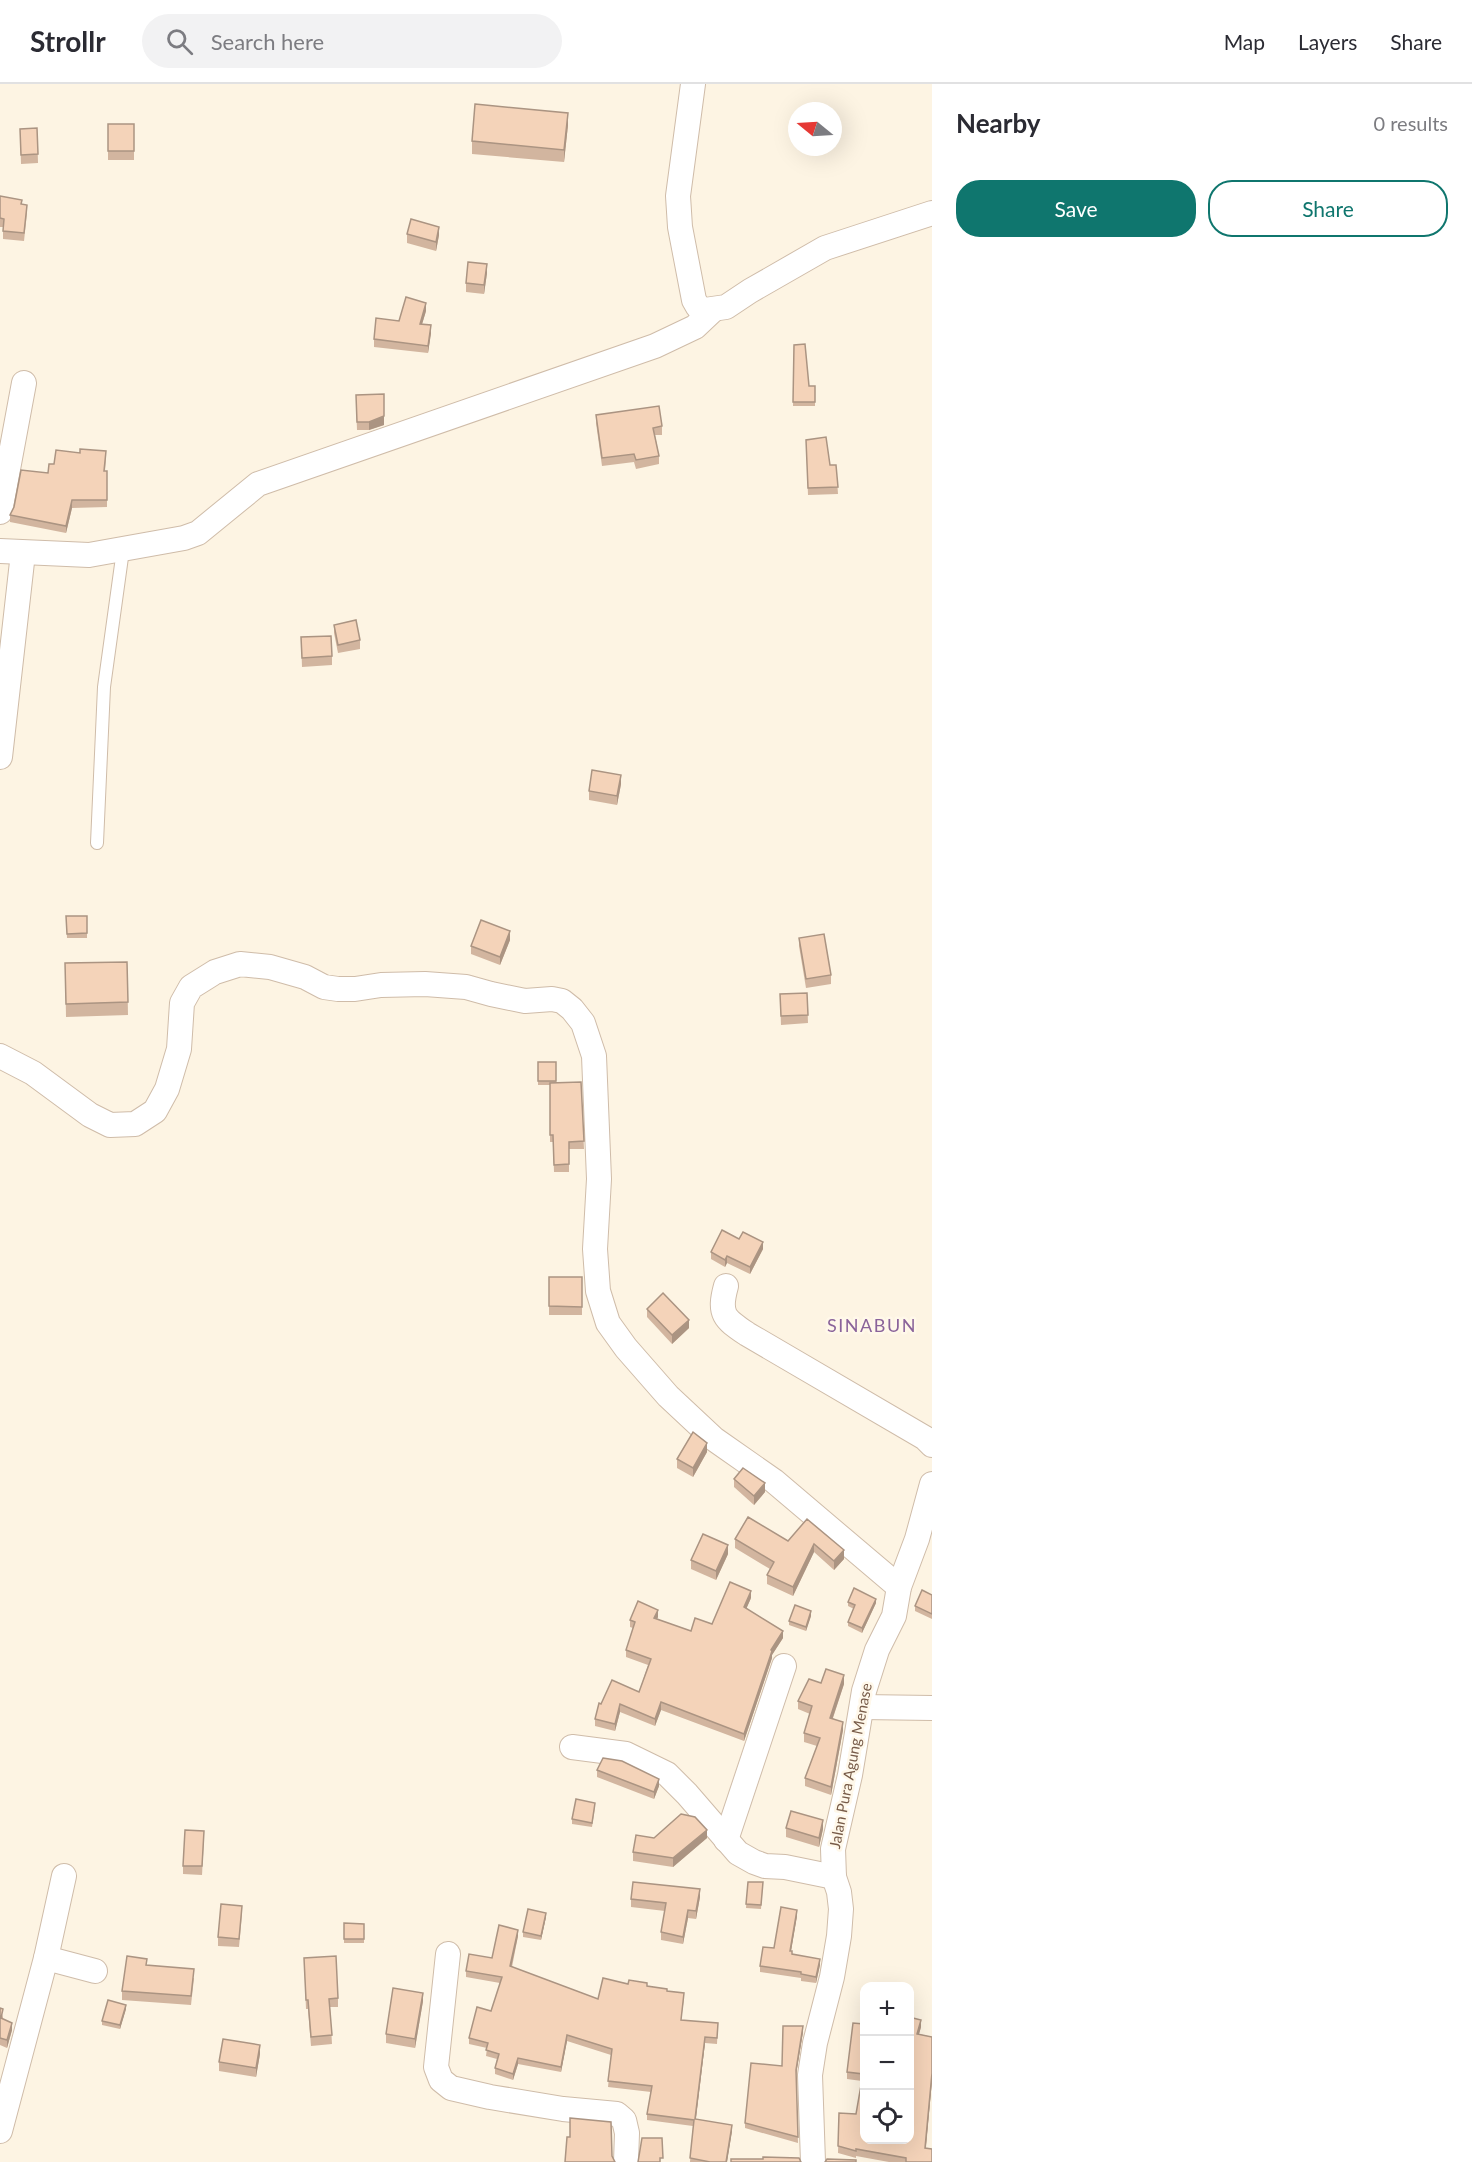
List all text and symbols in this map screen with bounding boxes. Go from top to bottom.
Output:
search box [142,14,562,68]
text: Strollr [30,24,106,58]
icon: search [163,25,196,58]
text: Search here [211,28,324,55]
text: Map [1224,29,1265,54]
text: Layers [1298,29,1357,54]
text: Share [1390,29,1442,54]
north arrow [788,102,842,156]
text: Nearby [956,107,1041,139]
text: 0 results [1373,111,1448,135]
button: Save [956,180,1196,237]
button: Share [1208,180,1448,237]
district label: SINABUN [827,1314,917,1336]
street label: Jalan Pura Agung Menase [825,1681,875,1850]
map controls [860,1982,914,2144]
button: + [860,1982,914,2036]
button: − [860,2036,914,2090]
button: locate [860,2090,914,2144]

